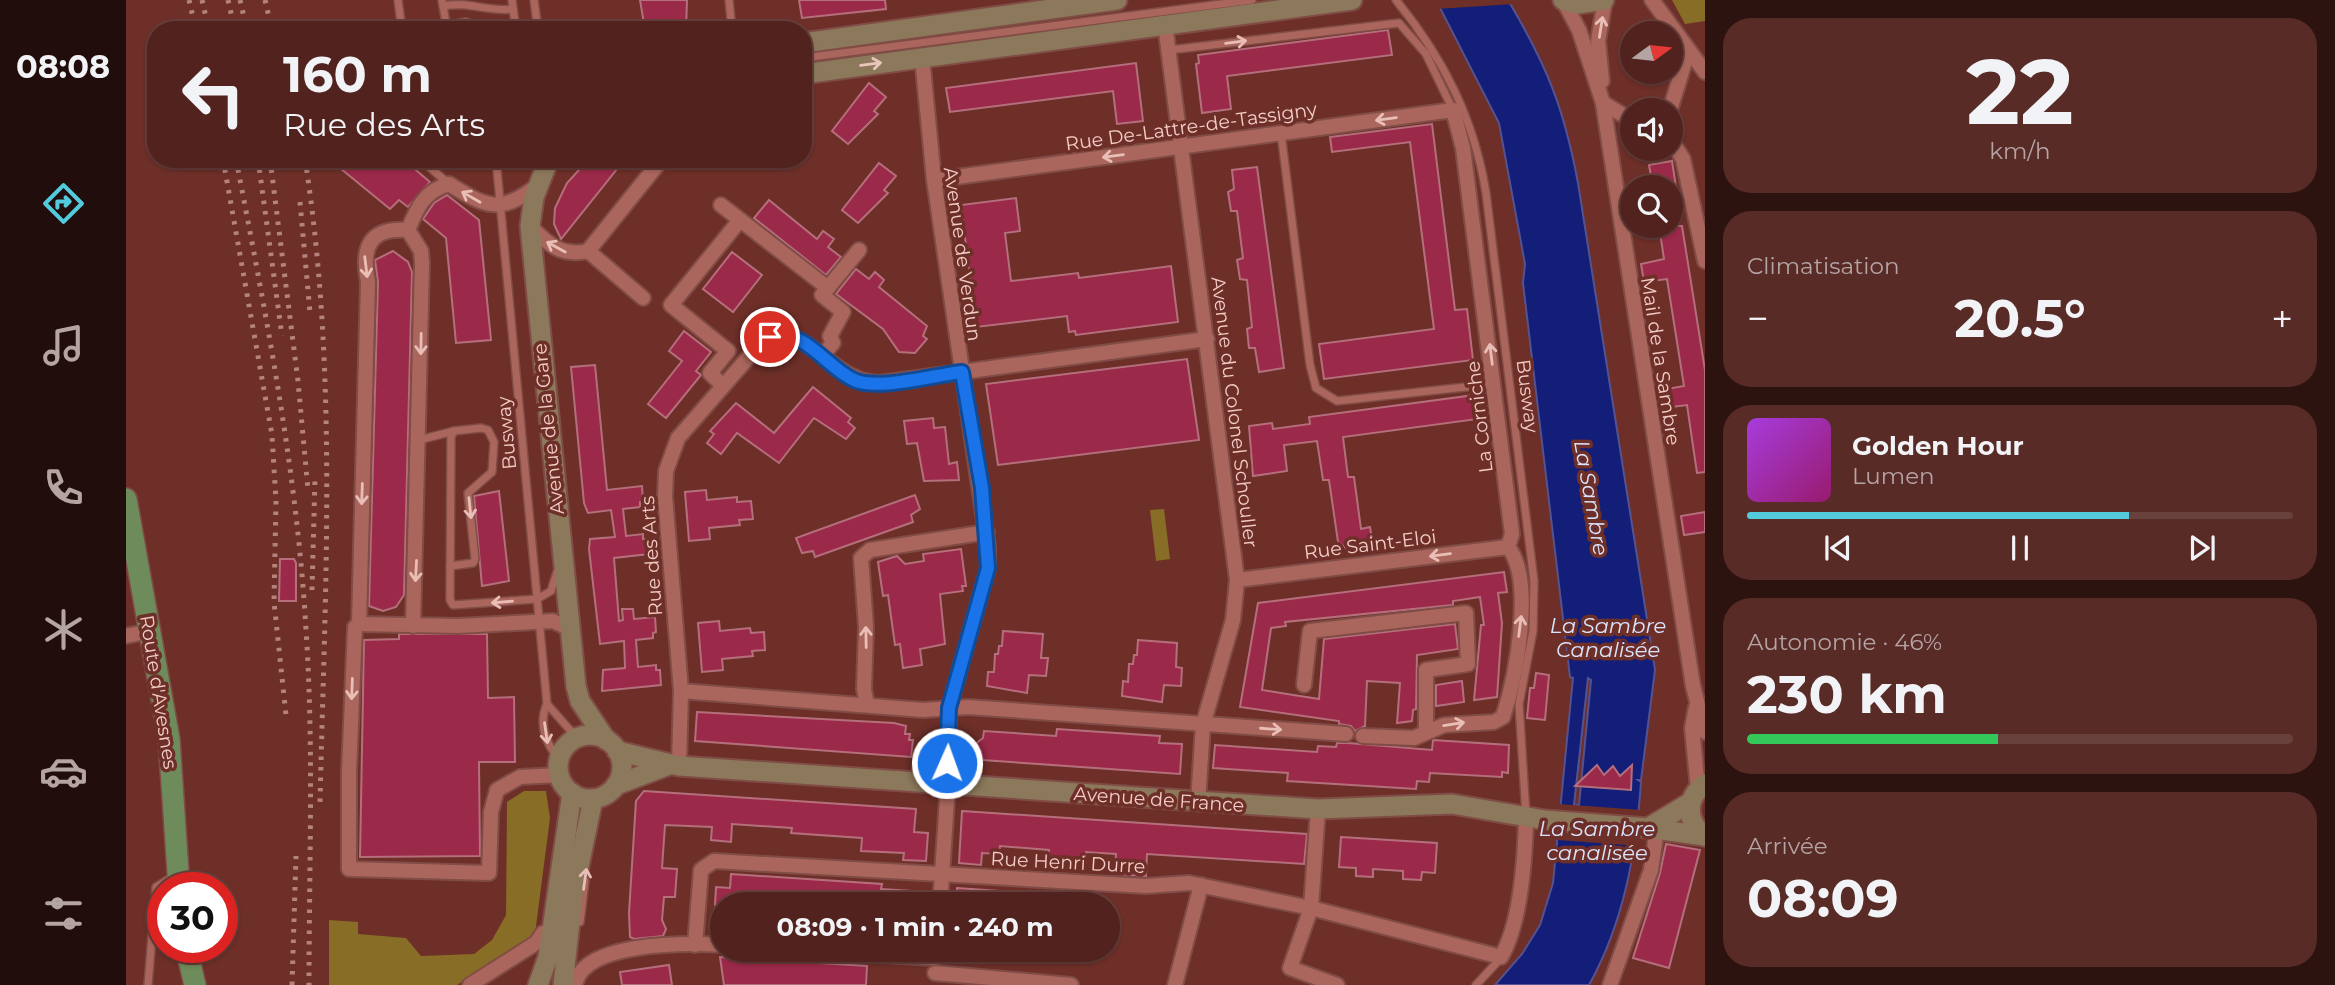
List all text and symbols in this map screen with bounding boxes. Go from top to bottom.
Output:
one-way arrow [1595,16,1608,39]
north arrow [1620,21,1684,84]
map controls [1620,21,1683,238]
one-way arrow [1224,35,1247,48]
text: 22 [1966,36,2074,147]
text: 160 m [283,45,432,104]
text: 08:08 [16,47,110,86]
icon: left [168,49,259,140]
one-way arrow [859,57,882,70]
street label: Rue De-Lattre-de-Tassigny [1064,97,1319,156]
button: sound [1620,98,1683,161]
text: Rue des Arts [283,105,485,144]
one-way arrow [1375,113,1397,126]
text: km/h [1989,137,2051,165]
one-way arrow [1102,150,1125,163]
street label: Avenue de Verdun [939,166,986,343]
button: search [1620,175,1683,238]
icon: directions [39,179,88,228]
one-way arrow [461,190,481,204]
one-way arrow [546,240,567,253]
text: Climatisation [1747,252,1899,280]
one-way arrow [360,255,373,278]
street label: Avenue du Colonel Schouller [1206,275,1263,549]
street label: Mail de la Sambre [1636,275,1685,447]
text: 20.5° [1954,287,2086,350]
text: − [1747,295,1769,342]
text: + [2271,295,2293,342]
pin [740,307,800,367]
icon: arrive [751,318,789,356]
icon: music [39,321,88,370]
one-way arrow [414,332,427,355]
street label: Avenue de la Gare [528,342,569,516]
one-way arrow [1484,344,1497,366]
street label: Busway [1512,358,1543,435]
street label: La Corniche [1461,360,1498,474]
street label: Busway [492,395,521,471]
text: Golden Hour [1852,430,2024,462]
water label: La Sambre [1569,438,1614,557]
text: Lumen [1852,462,1935,490]
icon: phone [39,463,88,512]
one-way arrow [355,482,369,505]
street label: Rue des Arts [636,495,667,617]
one-way arrow [463,496,476,518]
street label: Rue Saint-Eloi [1302,525,1438,564]
icon: previous [1819,529,1857,567]
icon: pause [2001,529,2039,567]
icon: next [2183,529,2221,567]
one-way arrow [1430,548,1452,561]
one-way arrow [409,559,422,582]
one-way arrow [492,595,514,608]
icon: climate [39,605,88,654]
street label: Route d'Avesnes [135,613,182,771]
water label: La Sambre Canalisée [1550,613,1666,662]
one-way arrow [1513,615,1526,638]
one-way arrow [859,626,873,649]
text: Autonomie · 46% [1747,628,1942,656]
text: 230 km [1747,663,1947,726]
one-way arrow [346,678,359,701]
one-way arrow [1442,717,1465,730]
one-way arrow [539,721,552,744]
one-way arrow [1259,723,1282,736]
position arrow [910,726,984,800]
icon: car [39,747,88,796]
street label: Avenue de France [1073,782,1245,817]
water label: La Sambre canalisée [1539,816,1655,865]
text: Arrivée [1747,832,1828,860]
street label: Rue Henri Durre [990,847,1146,878]
text: 08:09 [1747,867,1899,930]
one-way arrow [579,868,592,891]
speed limit sign: 30 [147,872,238,963]
icon: filters [39,889,88,938]
text: 08:09 · 1 min · 240 m [777,911,1053,943]

